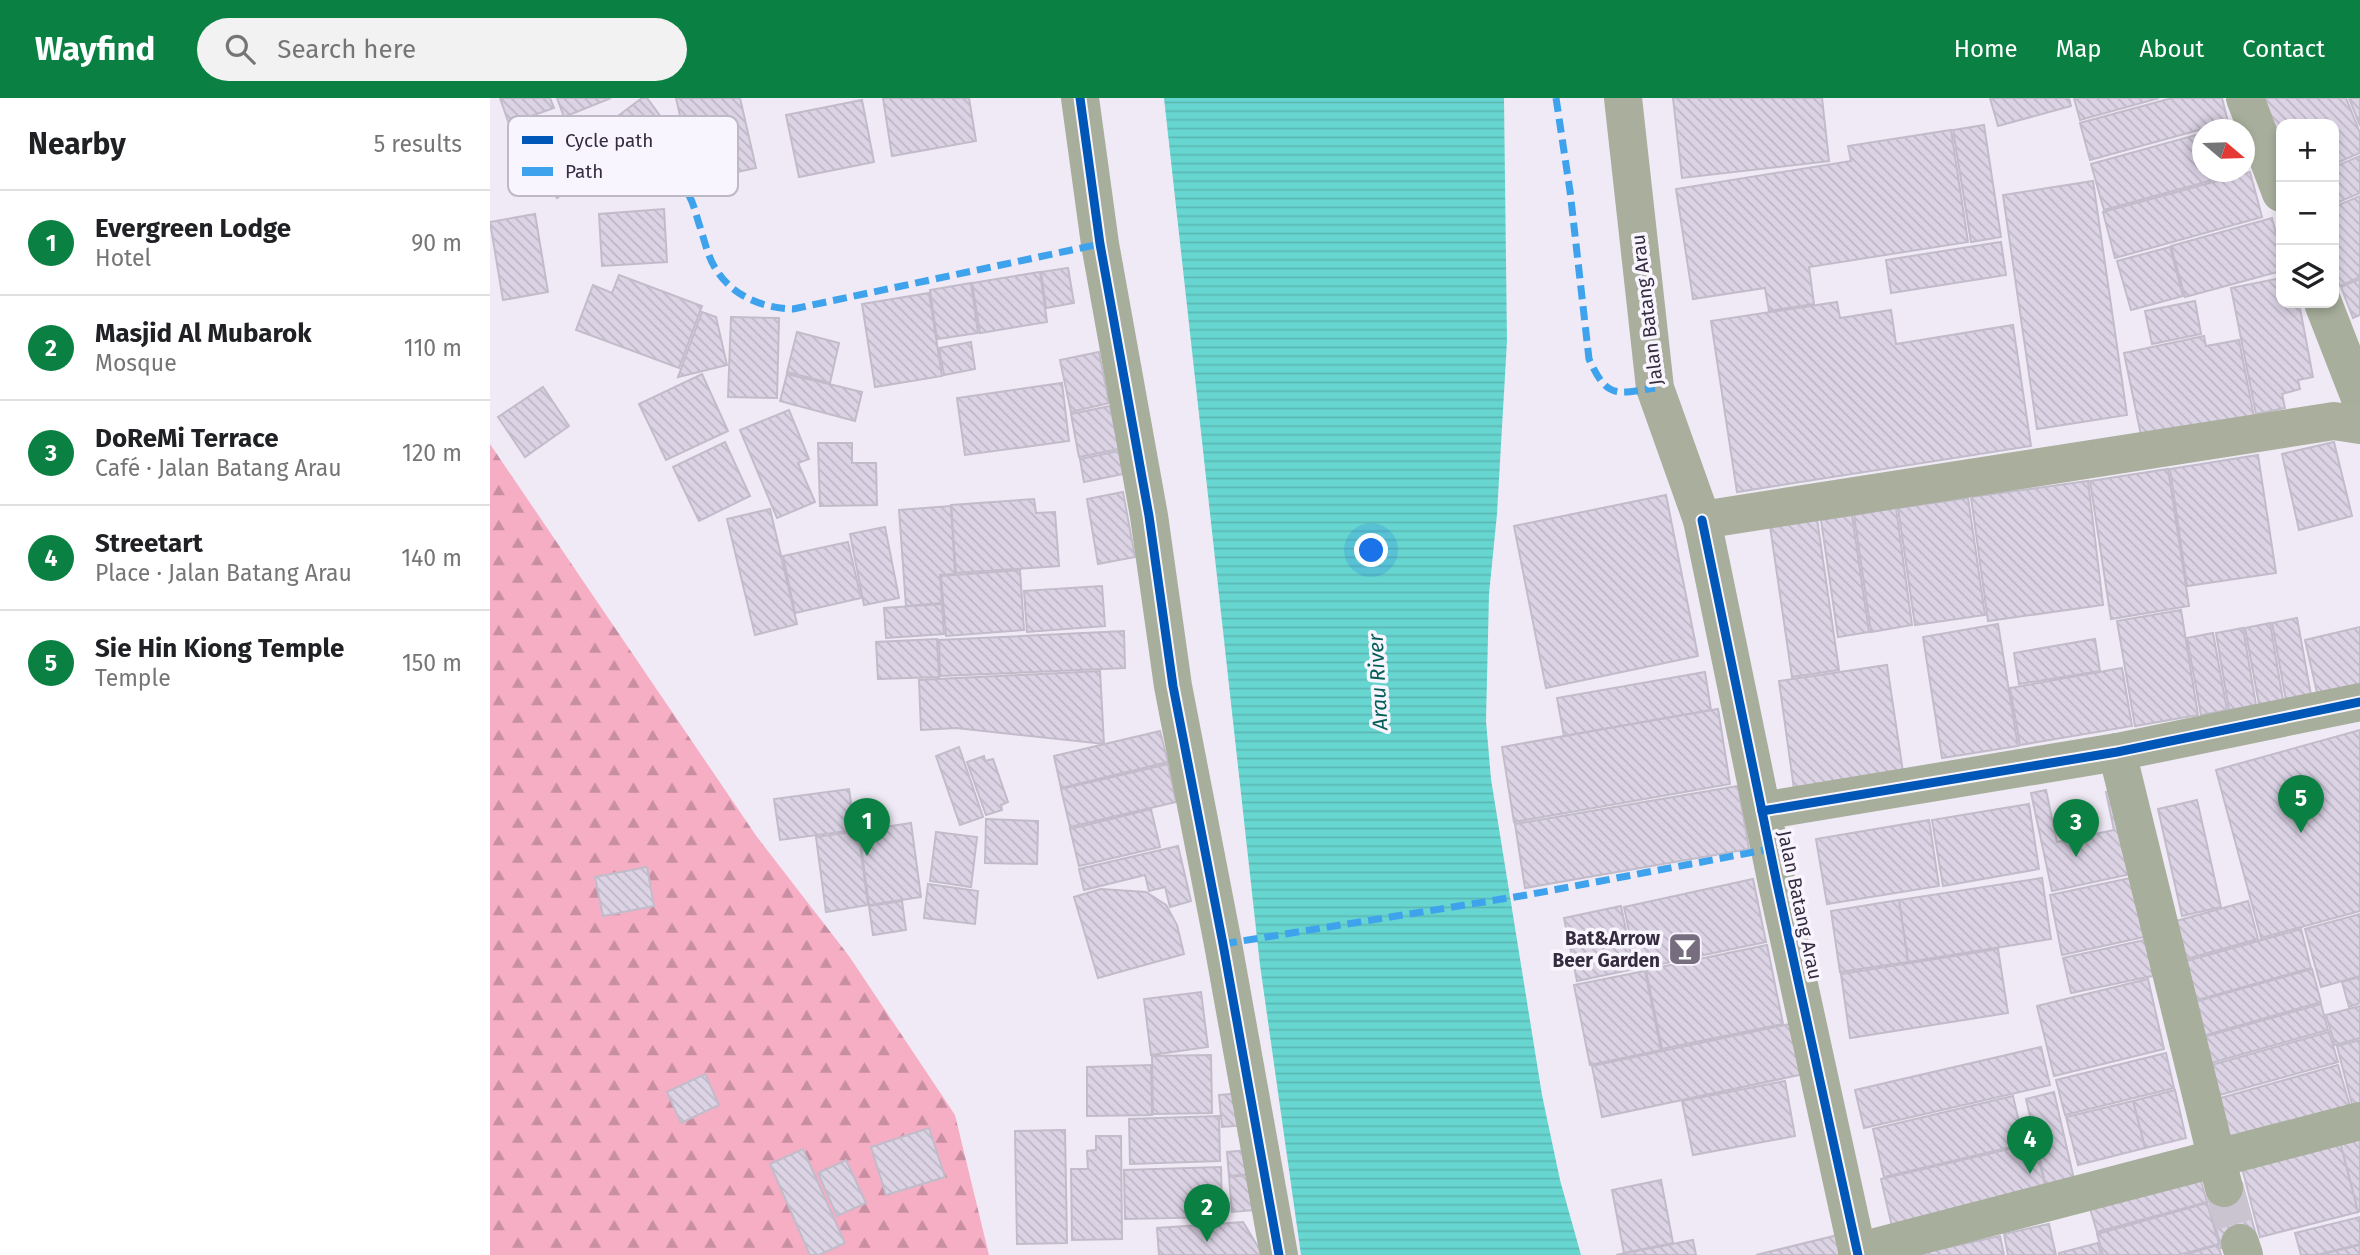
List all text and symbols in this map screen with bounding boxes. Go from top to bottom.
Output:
search box [197,18,687,81]
text: Wayfind [35,29,155,69]
icon: search [221,30,259,68]
text: Search here [277,34,416,65]
text: Home [1954,35,2018,63]
text: Map [2056,35,2102,63]
text: About [2140,35,2204,63]
text: Contact [2242,35,2325,63]
legend [508,116,738,196]
north arrow [2192,119,2255,182]
map controls [2276,119,2339,308]
button: + [2276,119,2339,182]
text: Nearby [28,126,126,162]
text: Cycle path [565,129,653,152]
text: 5 results [374,130,462,158]
text: Path [565,160,603,183]
button: − [2276,182,2339,245]
text: Evergreen Lodge [95,213,291,244]
text: 1 [46,229,56,257]
text: 90 m [411,229,462,257]
street label: Jalan Batang Arau [1626,233,1668,387]
text: Hotel [95,244,151,272]
button: layers [2276,245,2339,308]
text: Masjid Al Mubarok [95,318,312,349]
text: 2 [45,334,57,362]
text: 110 m [404,334,462,362]
text: Mosque [95,349,177,377]
text: DoReMi Terrace [95,423,278,454]
text: 3 [45,439,57,467]
text: 120 m [402,439,462,467]
text: Café · Jalan Batang Arau [95,454,342,482]
text: Streetart [95,528,203,559]
your location [1354,533,1388,567]
text: 4 [45,544,58,572]
text: 140 m [401,544,462,572]
text: Place · Jalan Batang Arau [95,559,352,587]
water label: Arau River [1362,632,1394,732]
text: Sie Hin Kiong Temple [95,633,344,664]
text: 5 [45,649,57,677]
text: 150 m [402,649,462,677]
text: Temple [95,664,171,692]
pin: 5 [2278,775,2324,833]
pin: 1 [844,798,890,856]
pin: 3 [2053,799,2099,857]
street label: Jalan Batang Arau [1773,828,1827,982]
place label: Bat&Arrow Beer Garden [1553,927,1661,972]
bar icon: Bat&Arrow Beer Garden [1666,930,1704,968]
pin: 4 [2007,1116,2053,1174]
pin: 2 [1184,1184,1230,1242]

